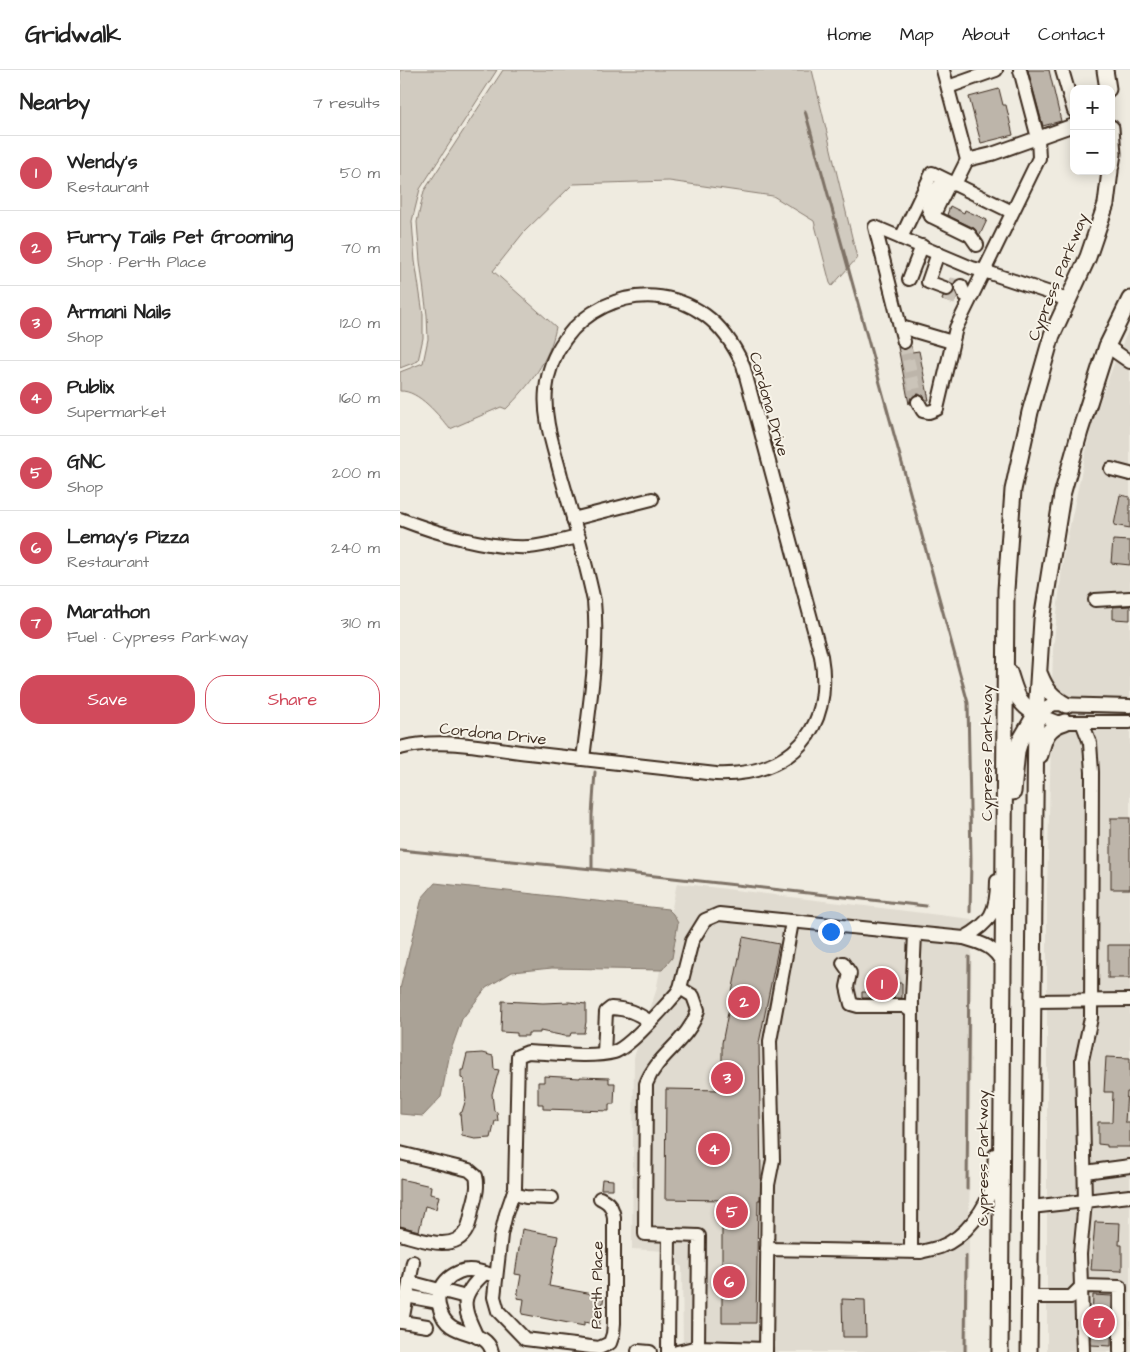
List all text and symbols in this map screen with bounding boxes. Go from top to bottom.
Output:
text: Gridwalk [25,18,121,52]
text: Home [827,22,872,47]
text: Map [900,22,934,47]
text: About [962,22,1010,47]
text: Contact [1038,22,1105,47]
map controls [1070,85,1115,175]
button: + [1070,85,1115,130]
text: Nearby [20,88,90,117]
text: 7 results [313,92,380,114]
button: − [1070,130,1115,175]
text: Wendy's [67,149,137,176]
text: 1 [35,162,37,184]
text: 50 m [340,162,380,184]
text: Restaurant [67,176,149,198]
street label: Cypress Parkway [1022,210,1095,344]
text: Furry Tails Pet Grooming [67,224,293,251]
text: 2 [31,237,41,259]
text: 70 m [341,237,380,259]
text: Shop · Perth Place [67,251,206,273]
text: Armani Nails [67,299,171,326]
text: 3 [32,312,40,334]
text: 120 m [340,312,380,334]
text: Shop [67,326,103,348]
street label: Cordona Drive [744,349,794,459]
text: Publix [67,374,114,401]
text: 4 [31,387,41,409]
text: 160 m [339,387,380,409]
text: Supermarket [67,401,166,423]
text: GNC [67,449,106,476]
text: 5 [30,462,42,484]
text: 200 m [332,462,380,484]
text: Shop [67,476,103,498]
text: Lemay's Pizza [67,524,189,551]
text: 6 [31,537,41,559]
text: 240 m [331,537,380,559]
text: Restaurant [67,551,149,573]
text: Marathon [67,599,150,626]
text: 7 [31,612,41,634]
text: 310 m [341,612,380,634]
text: Fuel · Cypress Parkway [67,626,248,648]
button: Save [20,675,195,724]
button: Share [205,675,380,724]
street label: Cypress Parkway [976,685,999,821]
street label: Cordona Drive [438,717,548,751]
your location [818,919,844,945]
pin: 1 [866,965,898,1003]
pin: 2 [728,983,760,1021]
pin: 3 [711,1059,743,1097]
street label: Cypress Parkway [972,1090,995,1226]
pin: 4 [698,1130,730,1168]
pin: 5 [716,1193,748,1231]
street label: Perth Place [585,1240,609,1329]
pin: 6 [713,1263,745,1301]
pin: 7 [1083,1303,1115,1341]

